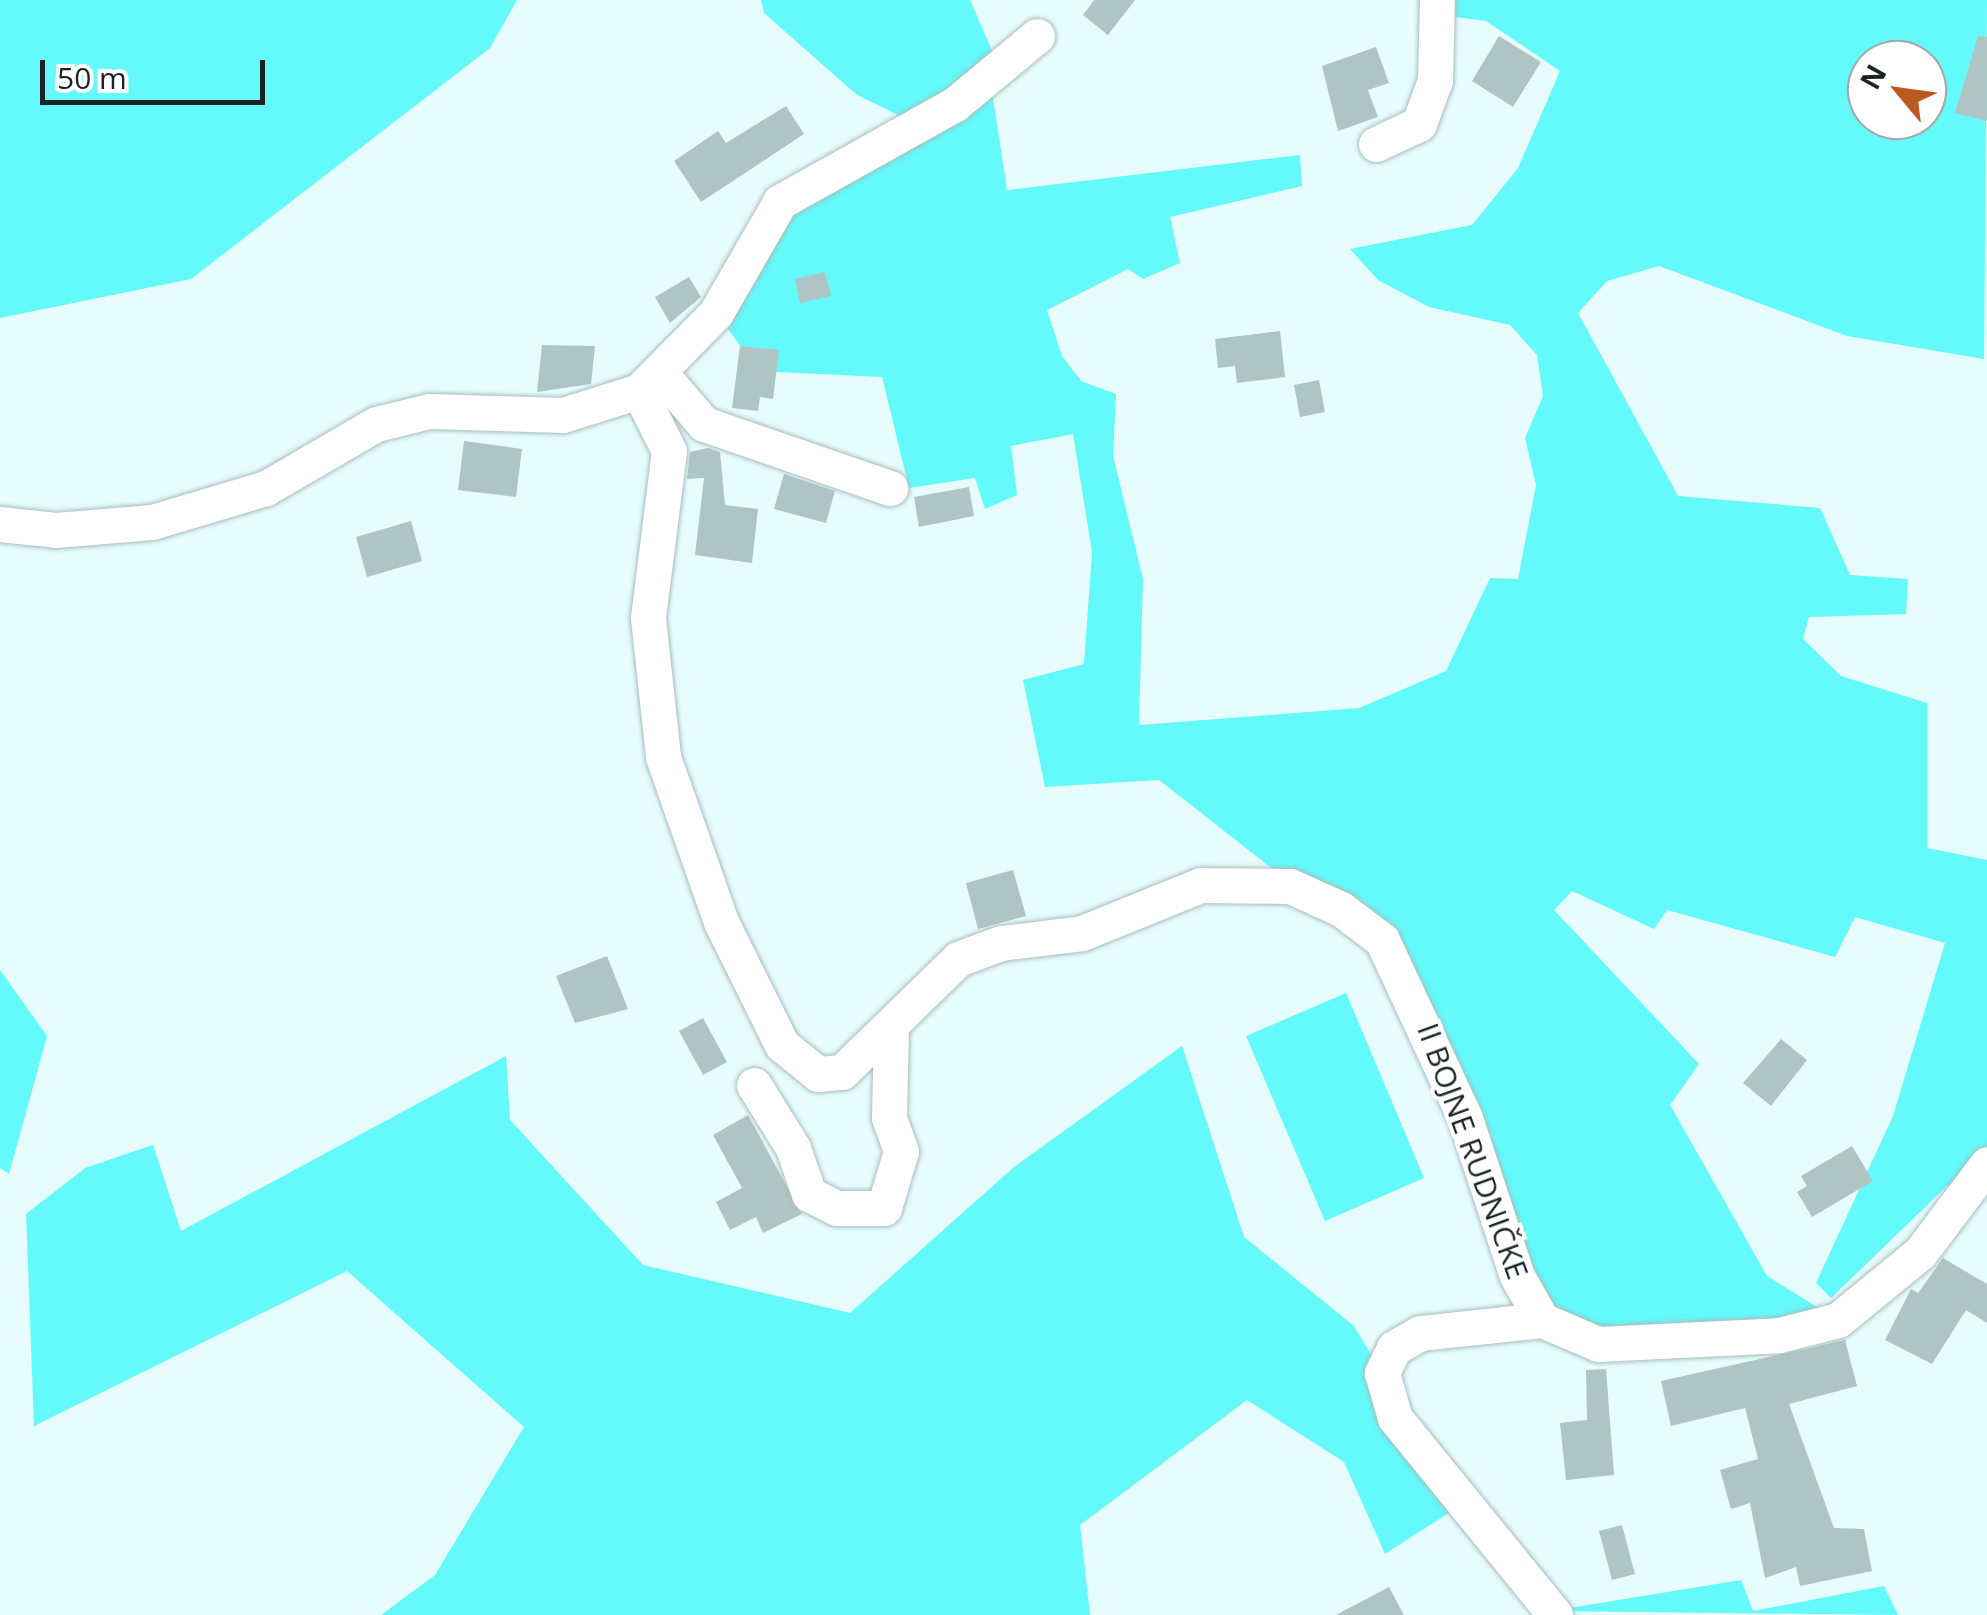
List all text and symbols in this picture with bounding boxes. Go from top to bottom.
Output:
scale bar [45,40,270,102]
north arrow [1847,40,1947,140]
text: 50 m [57,57,127,98]
text: N [1850,57,1895,96]
street label: II BOJNE RUDNIČKE [1410,1018,1536,1284]

